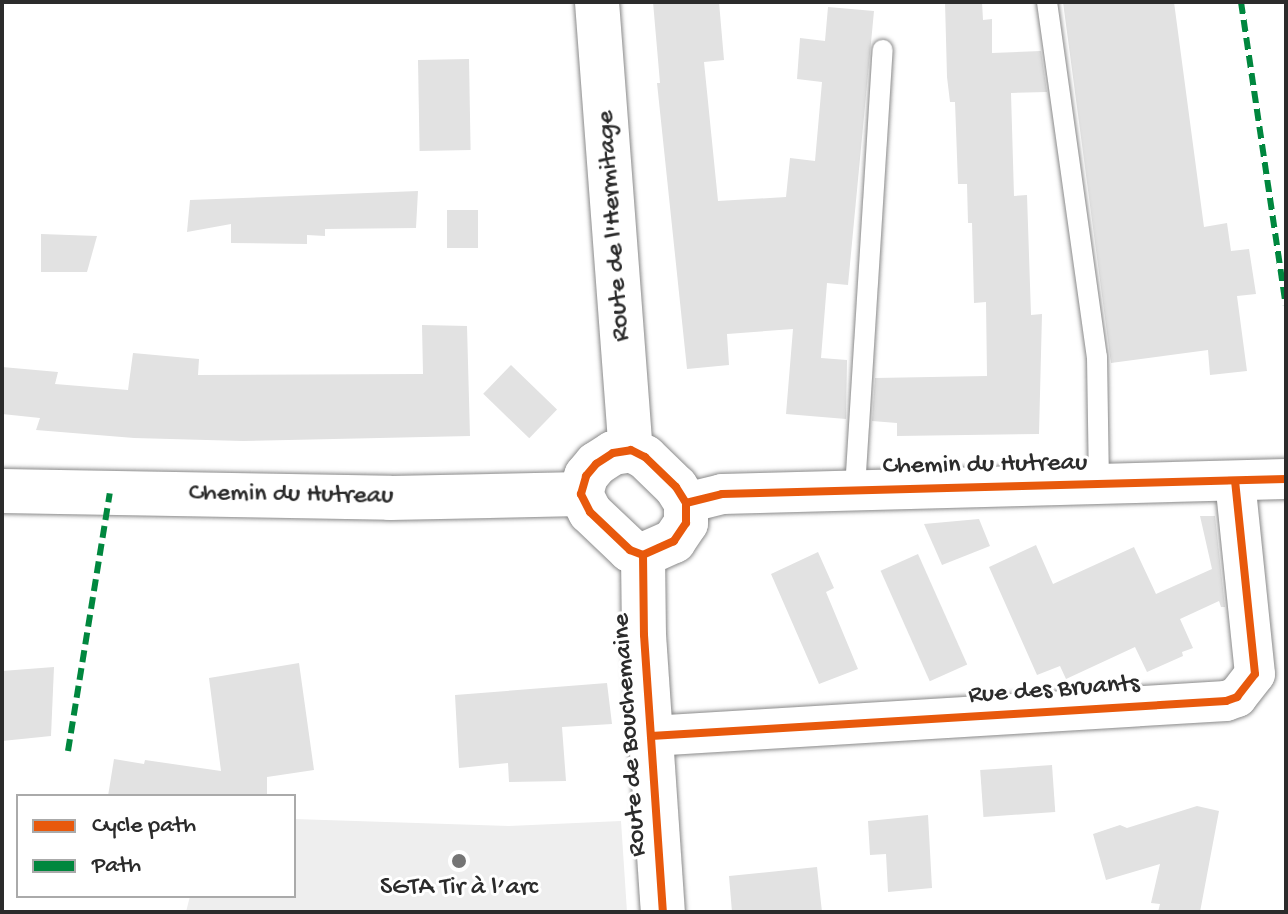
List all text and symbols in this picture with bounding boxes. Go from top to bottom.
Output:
street label: Route de l'Hermitage [591,109,639,343]
street label: Chemin du Hutreau [882,449,1088,483]
street label: Chemin du Hutreau [188,479,394,513]
street label: Route de Bouchemaine [607,612,655,858]
street label: Rue des Bruants [967,669,1141,713]
legend [16,794,296,898]
text: Cycle path [92,812,196,841]
text: Path [92,852,141,881]
marker: SGTA Tir à l’arc [450,852,468,870]
place label: SGTA Tir à l’arc [380,873,538,905]

